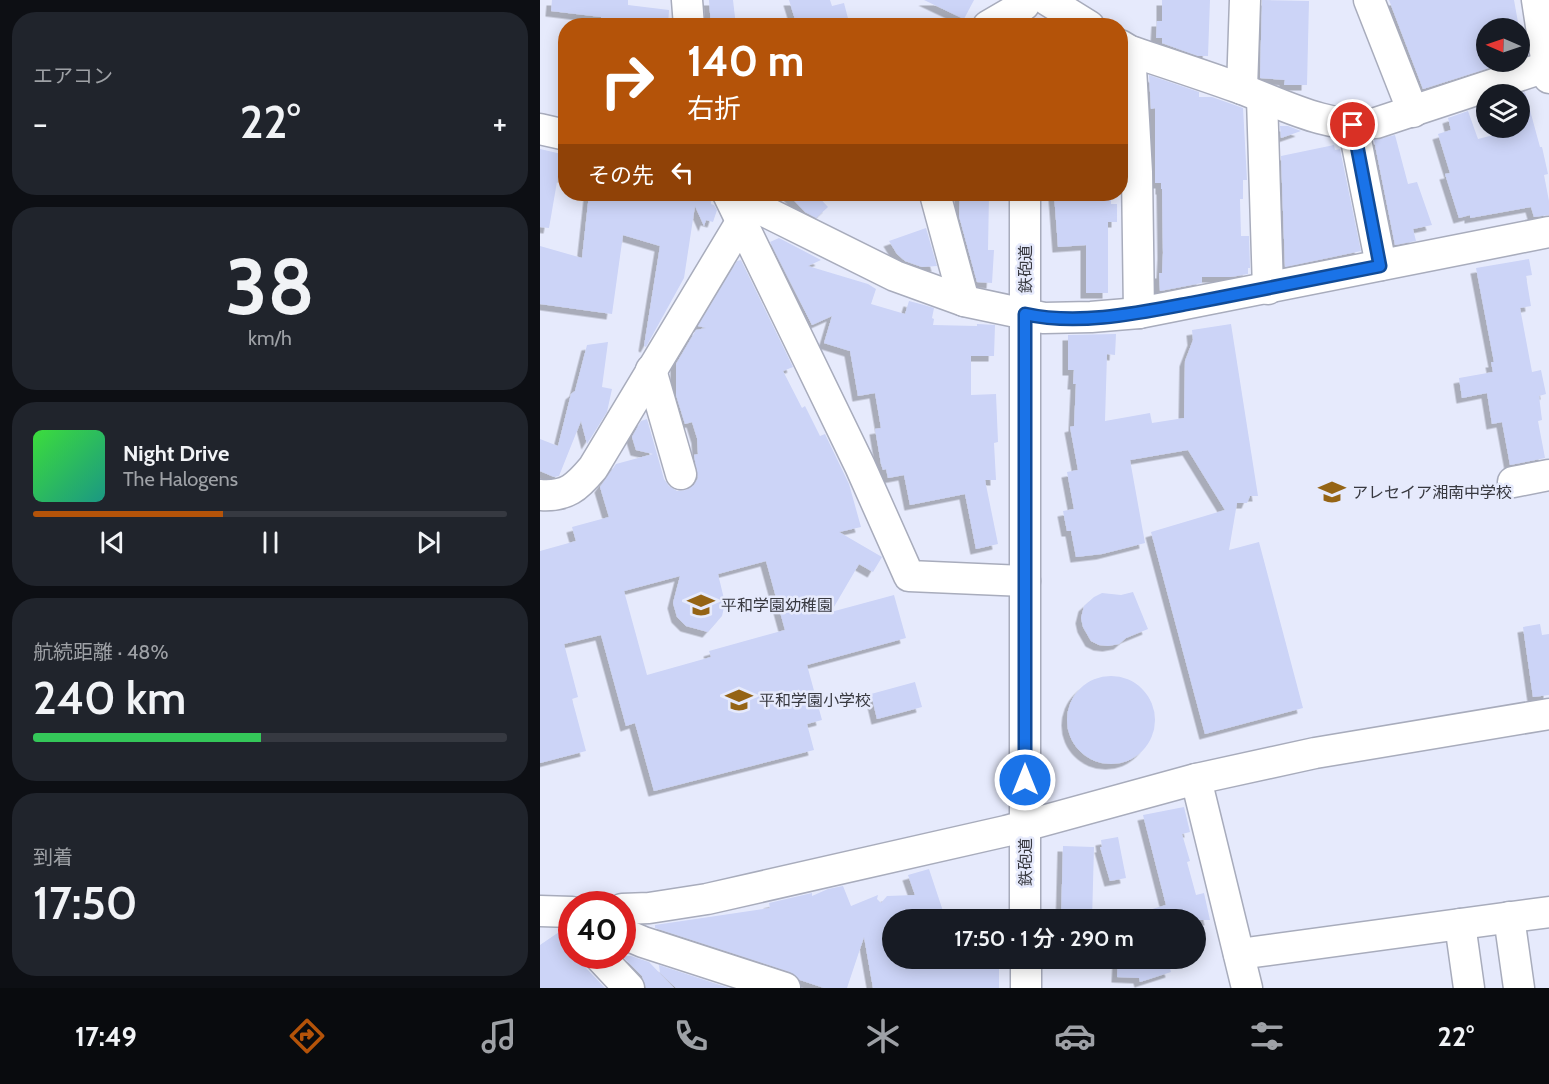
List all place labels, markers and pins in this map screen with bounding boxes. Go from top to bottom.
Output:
pin [1327,99,1378,150]
school or university icon: アレセイア湘南中学校 [1317,477,1347,507]
place label: アレセイア湘南中学校 [1352,483,1512,502]
school or university icon: 平和学園幼稚園 [686,590,716,620]
place label: 平和学園幼稚園 [721,596,833,615]
school or university icon: 平和学園小学校 [724,685,754,715]
place label: 平和学園小学校 [759,691,871,710]

